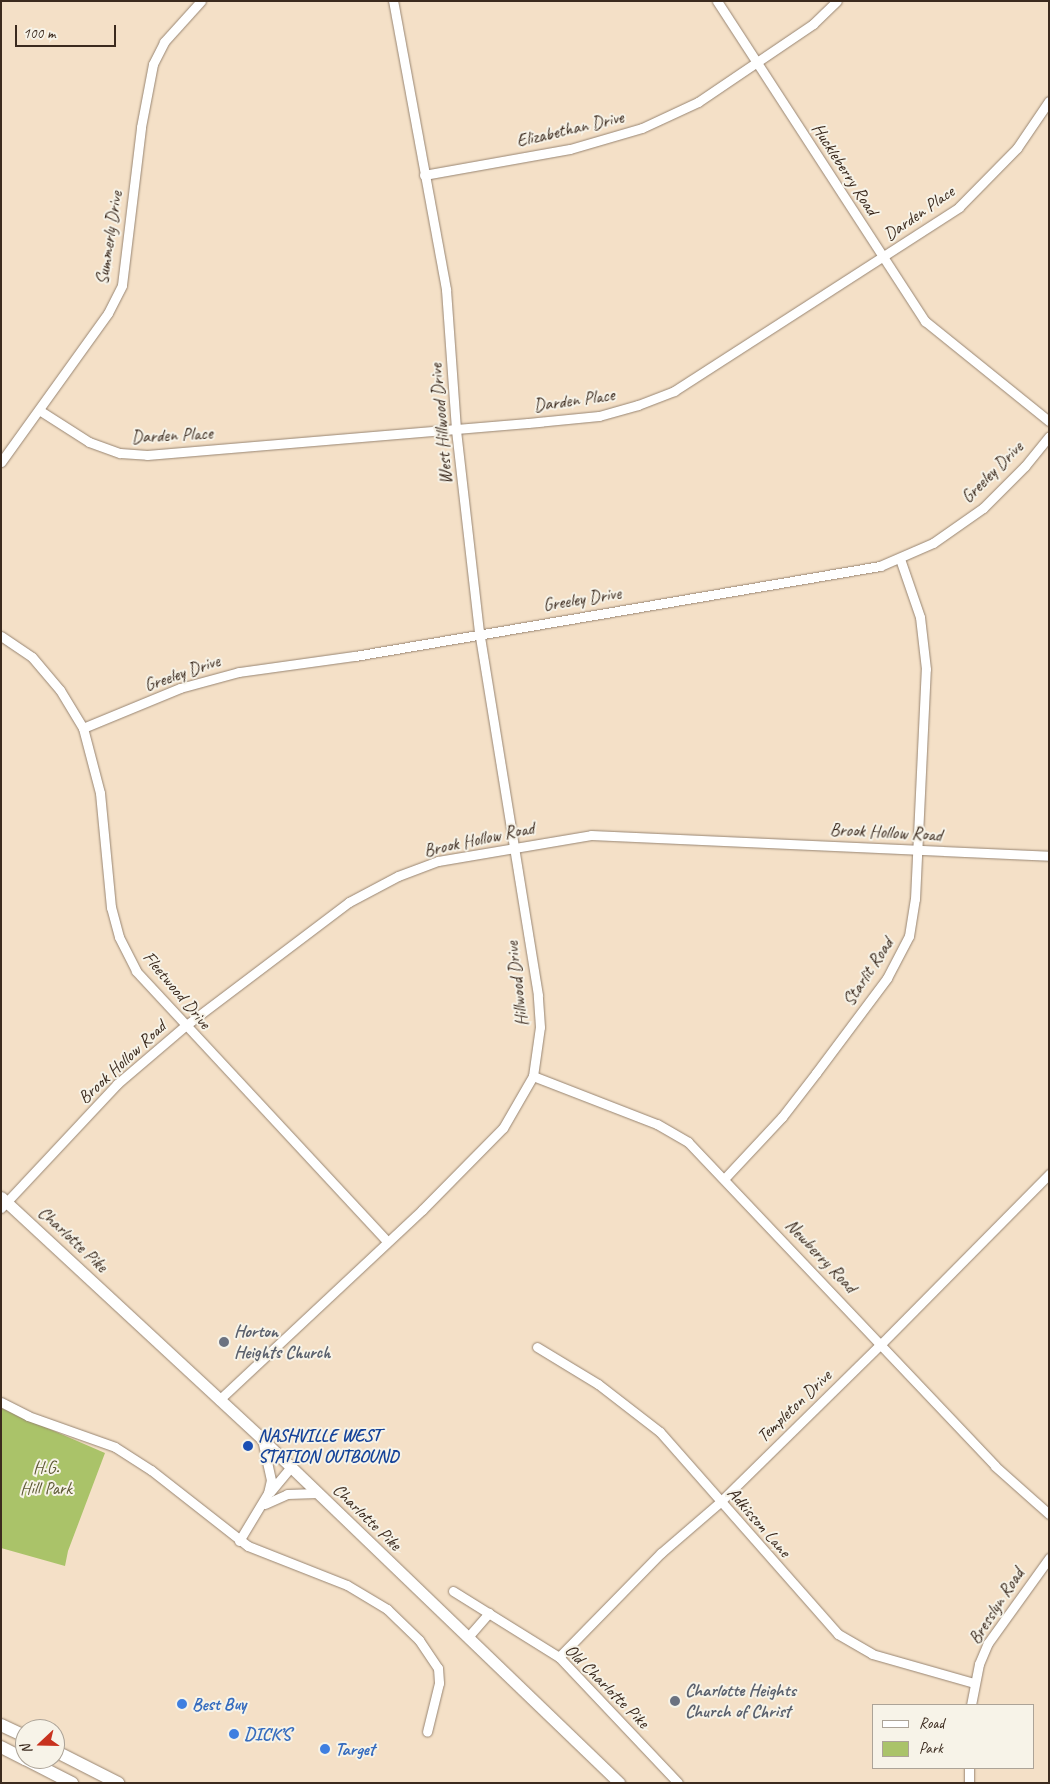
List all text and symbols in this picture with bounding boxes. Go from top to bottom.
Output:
scale bar [18,15,119,47]
text: 100 m [23,24,55,43]
street label: Elizabethan Drive [514,106,626,152]
street label: Huckleberry Road [807,119,883,219]
street label: Darden Place [879,181,959,245]
street label: Summerly Drive [91,190,127,286]
street label: West Hillwood Drive [425,363,457,485]
street label: Darden Place [532,384,616,416]
street label: Darden Place [131,422,213,448]
street label: Greeley Drive [957,437,1027,507]
street label: Greeley Drive [541,582,623,616]
street label: Greeley Drive [141,650,223,696]
street label: Brook Hollow Road [422,817,536,861]
street label: Brook Hollow Road [829,818,943,846]
street label: Starlit Road [838,934,898,1010]
street label: Hillwood Drive [501,940,533,1028]
street label: Fleetwood Drive [138,947,216,1033]
street label: Brook Hollow Road [74,1016,170,1108]
street label: Charlotte Pike [34,1201,112,1277]
street label: Newberry Road [781,1215,861,1297]
place label: Horton Heights Church [234,1321,331,1364]
marker: Horton Heights Church [218,1336,230,1348]
street label: Templeton Drive [752,1365,836,1447]
place label: NASHVILLE WEST STATION OUTBOUND [258,1425,398,1468]
marker: NASHVILLE WEST STATION OUTBOUND [242,1440,254,1452]
park label: H.G. Hill Park [20,1457,72,1500]
street label: Charlotte Pike [328,1479,406,1555]
street label: Adkisson Lane [722,1482,796,1562]
street label: Bresslyn Road [964,1564,1028,1648]
street label: Old Charlotte Pike [560,1639,654,1733]
place label: Charlotte Heights Church of Christ [685,1680,796,1722]
place label: Best Buy [192,1693,246,1715]
marker: Charlotte Heights Church of Christ [669,1695,681,1707]
marker: Best Buy [176,1698,188,1710]
legend [872,1704,1035,1769]
text: Road [919,1714,944,1733]
north arrow [15,1719,65,1769]
place label: DICK’S [244,1723,291,1745]
marker: DICK’S [228,1728,240,1740]
place label: Target [335,1738,375,1760]
text: Park [919,1739,943,1758]
text: N [17,1742,36,1756]
marker: Target [319,1743,331,1755]

